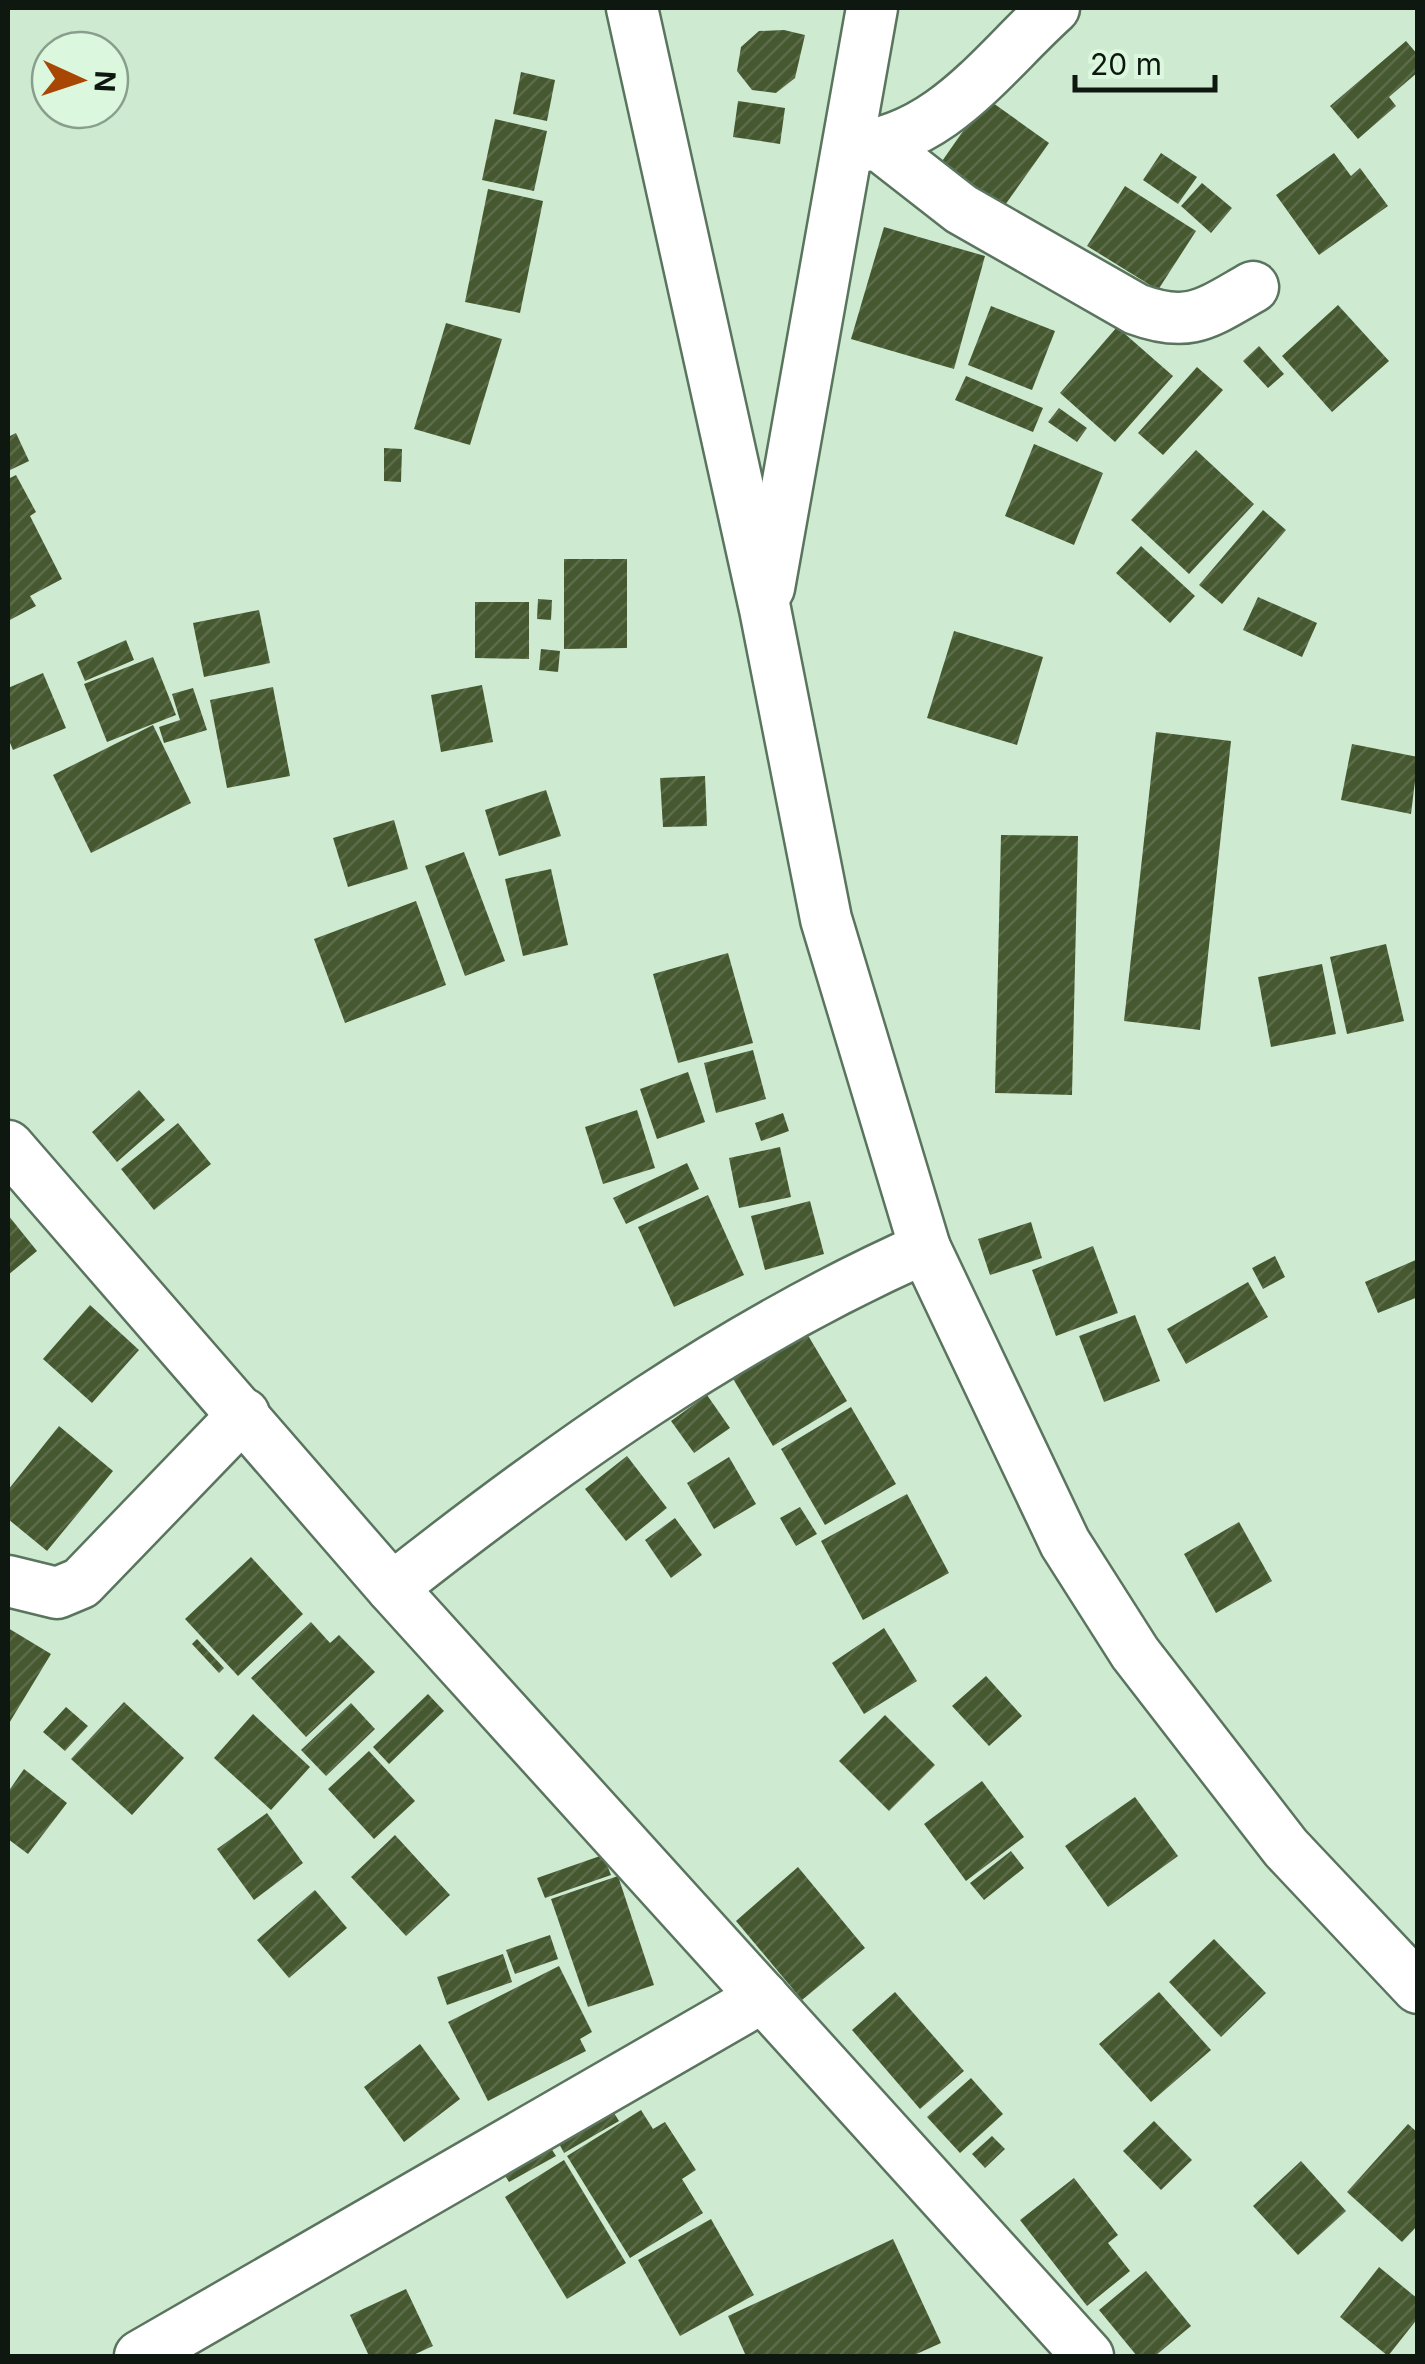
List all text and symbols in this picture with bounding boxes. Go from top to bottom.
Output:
north arrow [30,30,130,130]
scale bar [1075,30,1215,92]
text: 20 m [1090,46,1162,82]
text: N [87,70,123,93]

